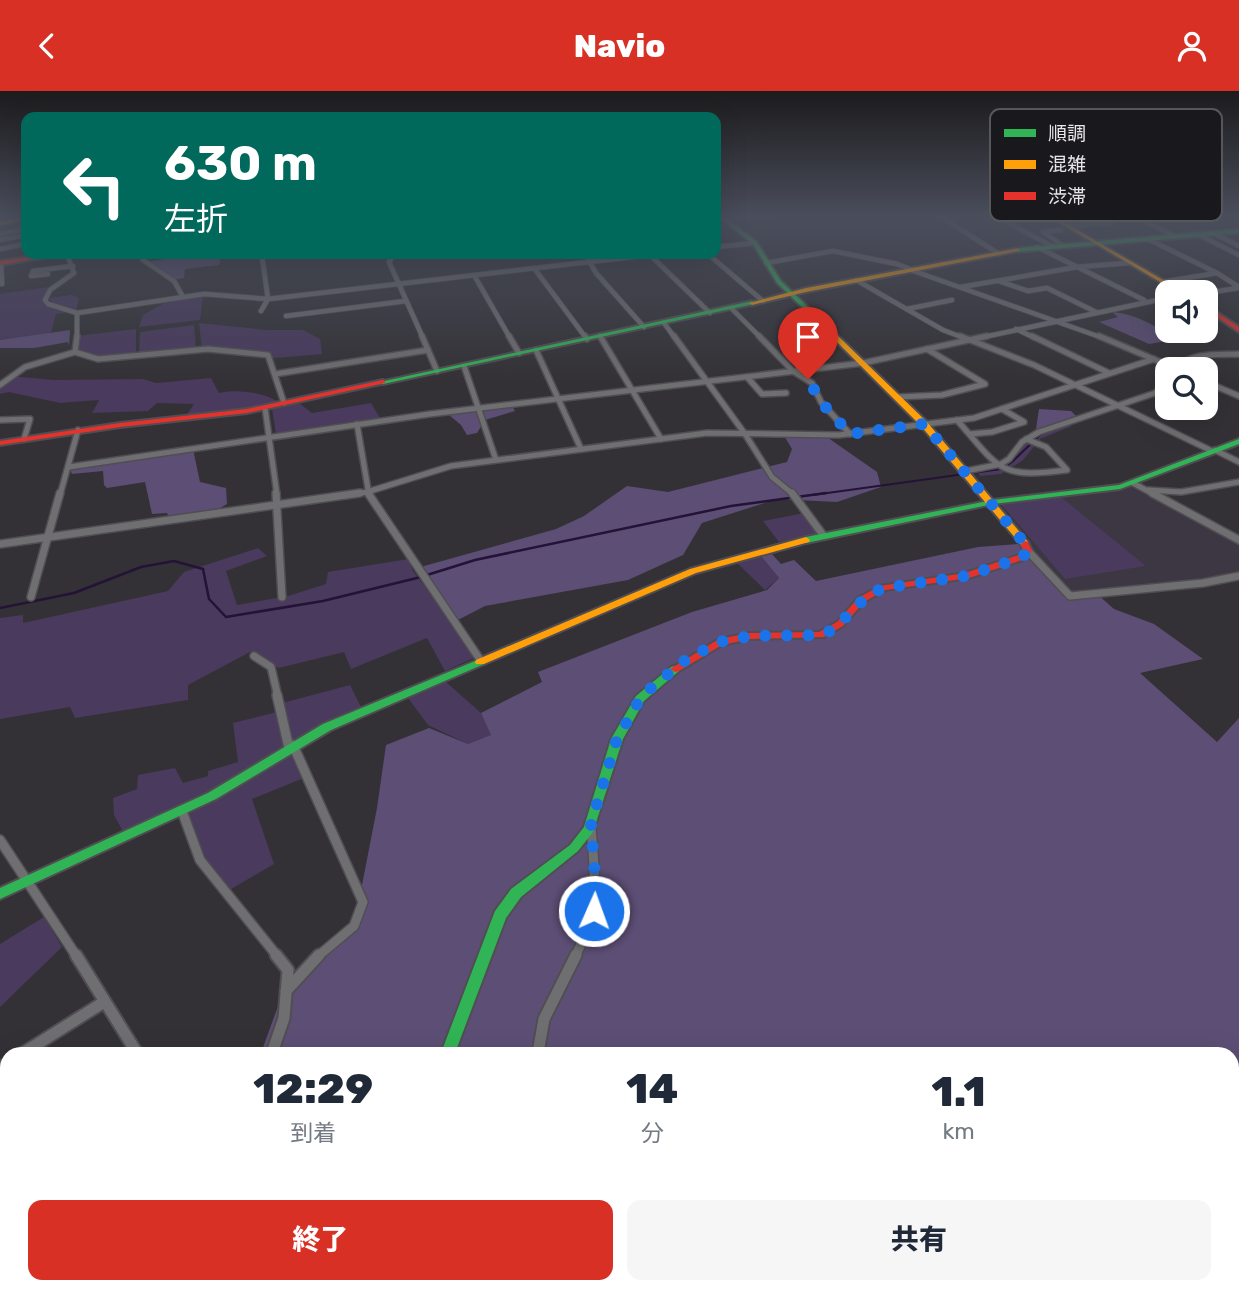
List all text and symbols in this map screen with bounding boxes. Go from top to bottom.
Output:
icon: back [28,27,66,65]
text: Navio [574,27,665,65]
icon: person [1173,27,1211,65]
legend [990,109,1222,221]
text: 順調 [1048,122,1086,145]
text: 630 m [164,134,317,192]
icon: left [49,140,140,231]
text: 混雑 [1048,153,1086,176]
text: 渋滞 [1048,185,1086,208]
text: 左折 [164,200,228,238]
map controls [1155,280,1218,420]
button: sound [1155,280,1218,343]
pin [778,307,838,379]
icon: arrive [789,318,827,356]
button: search [1155,357,1218,420]
position arrow [557,874,631,948]
text: 12:29 [253,1064,373,1114]
text: 14 [626,1064,678,1114]
text: 1.1 [932,1067,986,1117]
text: km [942,1117,975,1145]
text: 到着 [290,1119,336,1147]
text: 分 [641,1119,664,1147]
button: 終了 [28,1200,613,1280]
button: 共有 [627,1200,1211,1280]

